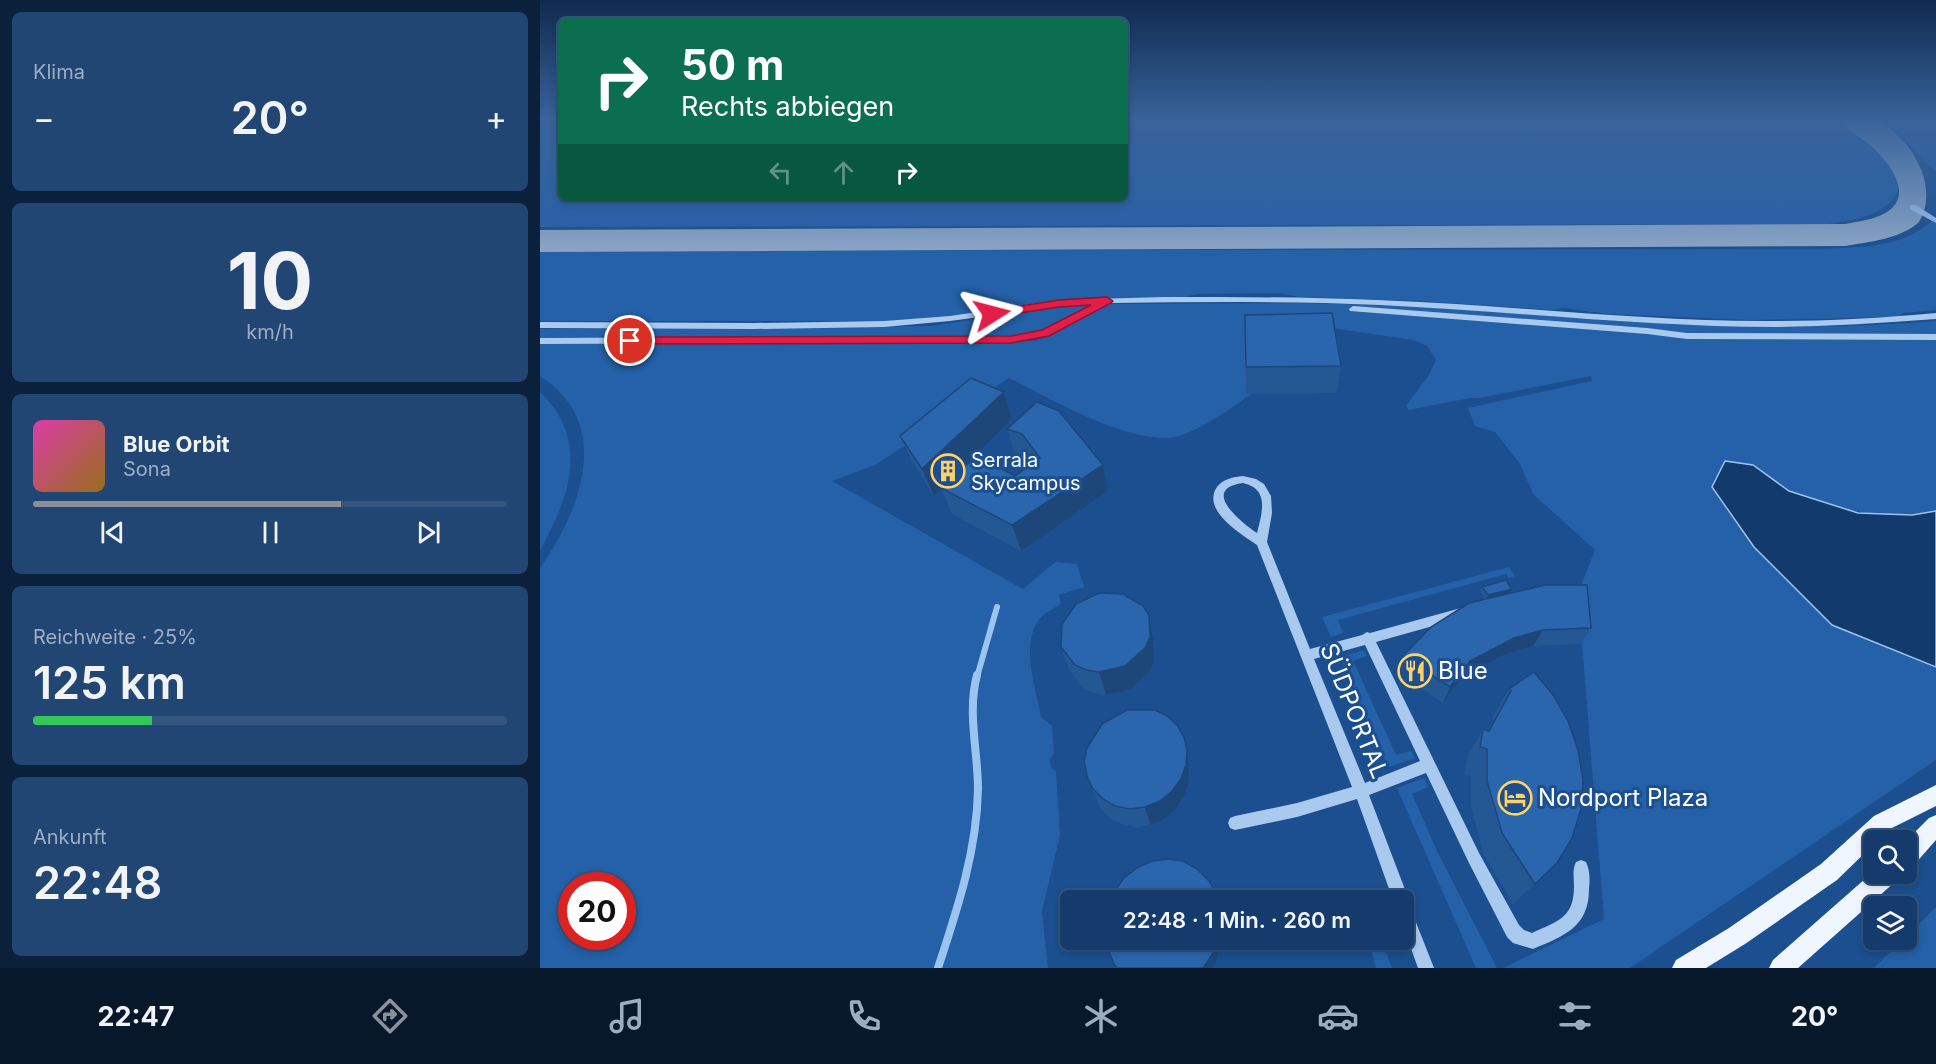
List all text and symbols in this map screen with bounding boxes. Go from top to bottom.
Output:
text: 50 m [681,39,784,90]
icon: right [582,42,660,120]
text: Klima [33,60,85,84]
text: 20° [231,90,309,145]
text: Rechts abbiegen [681,90,894,123]
text: − [33,98,55,138]
text: + [485,98,507,138]
icon: left [764,156,797,189]
icon: ahead [827,156,860,189]
icon: right [890,156,923,189]
text: 10 [227,233,313,328]
position arrow [960,282,1024,346]
pin [604,315,655,366]
text: km/h [246,320,294,344]
icon: arrive [613,324,646,357]
text: Blue Orbit [123,431,230,457]
place label: Serrala Skycampus [971,448,1081,495]
building icon: Serrala Skycampus [930,453,966,489]
text: Sona [123,457,171,481]
icon: previous [96,516,129,549]
icon: pause [254,516,287,549]
icon: next [412,516,445,549]
text: Reichweite · 25% [33,625,197,649]
street label: SÜDPORTAL [1314,639,1395,783]
restaurant icon: Blue [1397,653,1433,689]
text: 125 km [33,655,186,710]
place label: Blue [1438,656,1488,685]
hotel icon: Nordport Plaza [1497,780,1533,816]
place label: Nordport Plaza [1538,783,1708,812]
text: Ankunft [33,825,107,849]
map controls [1863,830,1917,950]
button: search [1863,830,1917,884]
text: 22:48 [33,855,162,910]
speed limit sign: 20 [558,872,636,950]
button: layers [1863,896,1917,950]
text: 22:48 · 1 Min. · 260 m [1123,907,1351,933]
icon: directions [369,995,411,1037]
icon: music [606,995,648,1037]
icon: phone [843,995,885,1037]
icon: climate [1080,995,1122,1037]
icon: car [1317,995,1359,1037]
icon: filters [1554,995,1596,1037]
text: 22:47 [97,1000,174,1033]
text: 20° [1791,1000,1839,1033]

